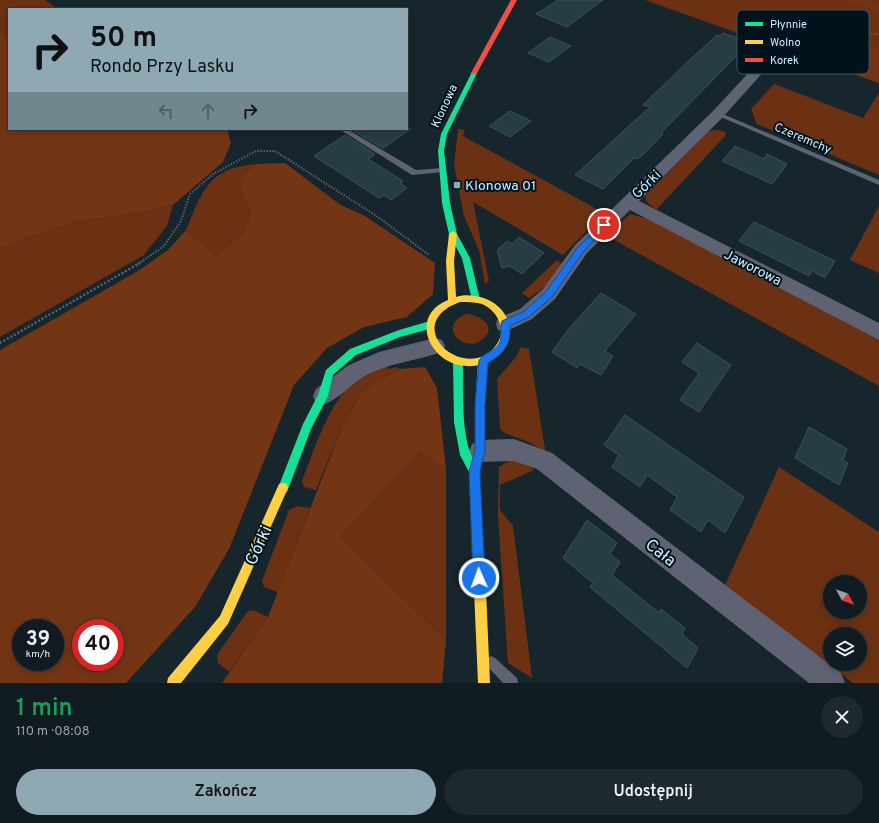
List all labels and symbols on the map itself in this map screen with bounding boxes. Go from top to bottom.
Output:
legend [737,10,869,74]
text: Płynnie [770,18,807,32]
text: Wolno [770,36,801,50]
text: Korek [770,54,799,68]
street label: Klonowa [428,82,462,131]
street label: Czeremchy [772,120,834,158]
street label: Górki [629,167,665,203]
place label: Klonowa 01 [465,178,536,195]
marker: Klonowa 01 [452,180,462,190]
pin [587,208,621,242]
street label: Jaworowa [721,247,784,290]
street label: Górki [241,523,278,569]
street label: Cała [640,535,680,573]
position arrow [458,557,500,599]
north arrow [823,575,867,619]
speed limit sign: 40 [72,619,124,671]

